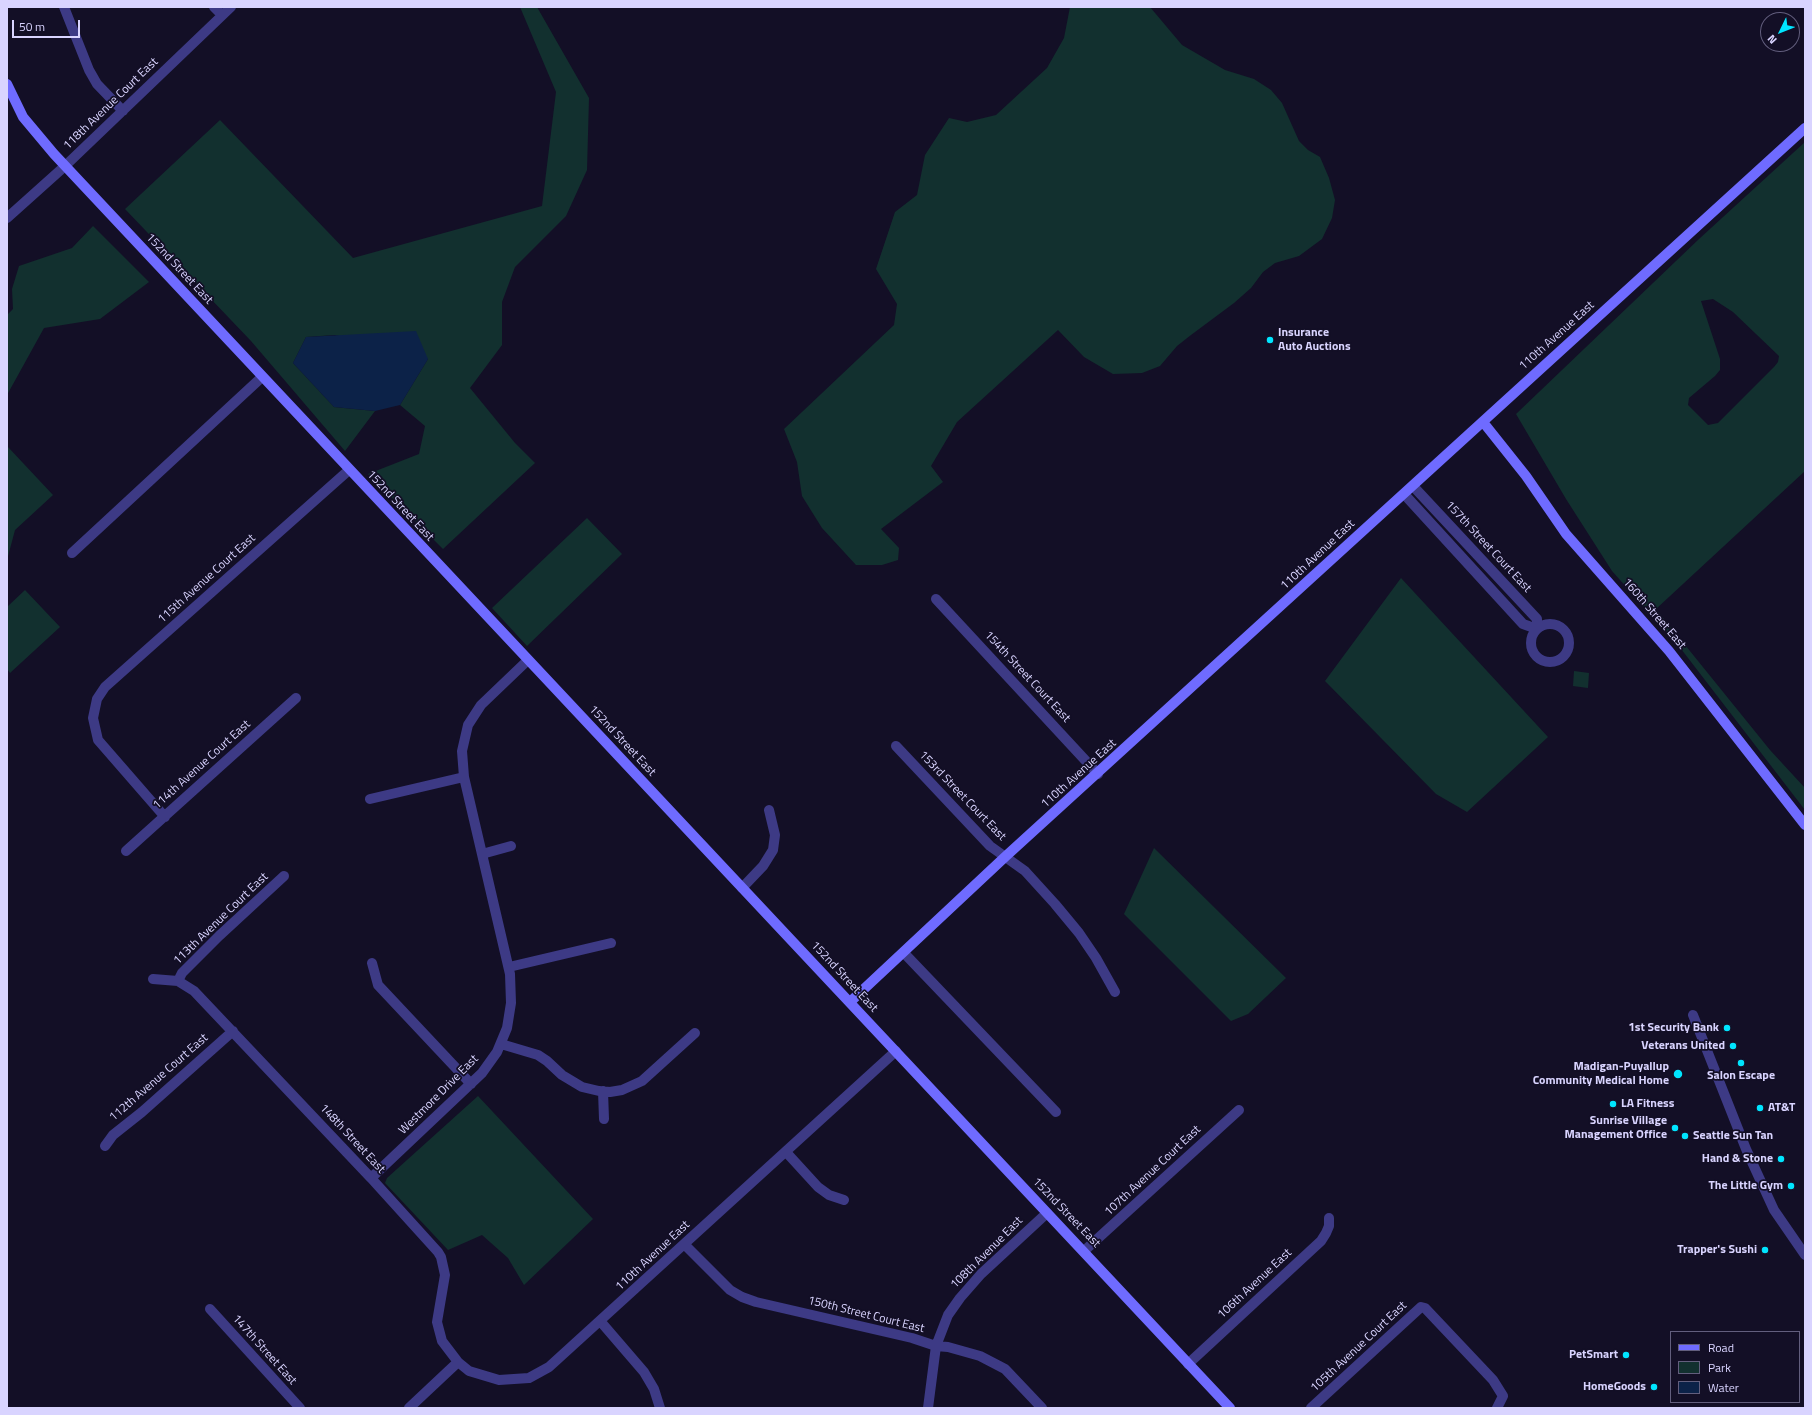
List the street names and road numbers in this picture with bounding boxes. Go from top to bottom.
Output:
street label: 118th Avenue Court East [61,55,161,153]
street label: 152nd Street East [142,231,216,307]
street label: 110th Avenue East [1516,299,1598,373]
street label: 152nd Street East [363,468,437,544]
street label: 157th Street Court East [1442,498,1534,596]
street label: 110th Avenue East [1278,517,1358,593]
street label: 115th Avenue Court East [155,531,259,627]
street label: 160th Street East [1619,576,1689,652]
street label: 154th Street Court East [981,628,1073,726]
street label: 152nd Street East [585,703,659,779]
street label: 114th Avenue Court East [150,717,254,813]
street label: 110th Avenue East [1038,737,1120,811]
street label: 153rd Street Court East [915,748,1009,844]
street label: 113th Avenue Court East [171,870,271,968]
street label: 152nd Street East [807,939,881,1015]
street label: 112th Avenue Court East [107,1031,211,1125]
street label: Westmore Drive East [396,1052,482,1138]
street label: 148th Street East [316,1101,388,1177]
street label: 107th Avenue Court East [1102,1123,1204,1219]
street label: 152nd Street East [1029,1175,1103,1251]
street label: 108th Avenue East [948,1214,1026,1292]
street label: 110th Avenue East [613,1218,693,1294]
street label: 106th Avenue East [1215,1246,1295,1322]
street label: 150th Street Court East [806,1294,926,1336]
street label: 105th Avenue Court East [1308,1299,1410,1395]
street label: 147th Street East [229,1312,299,1388]

